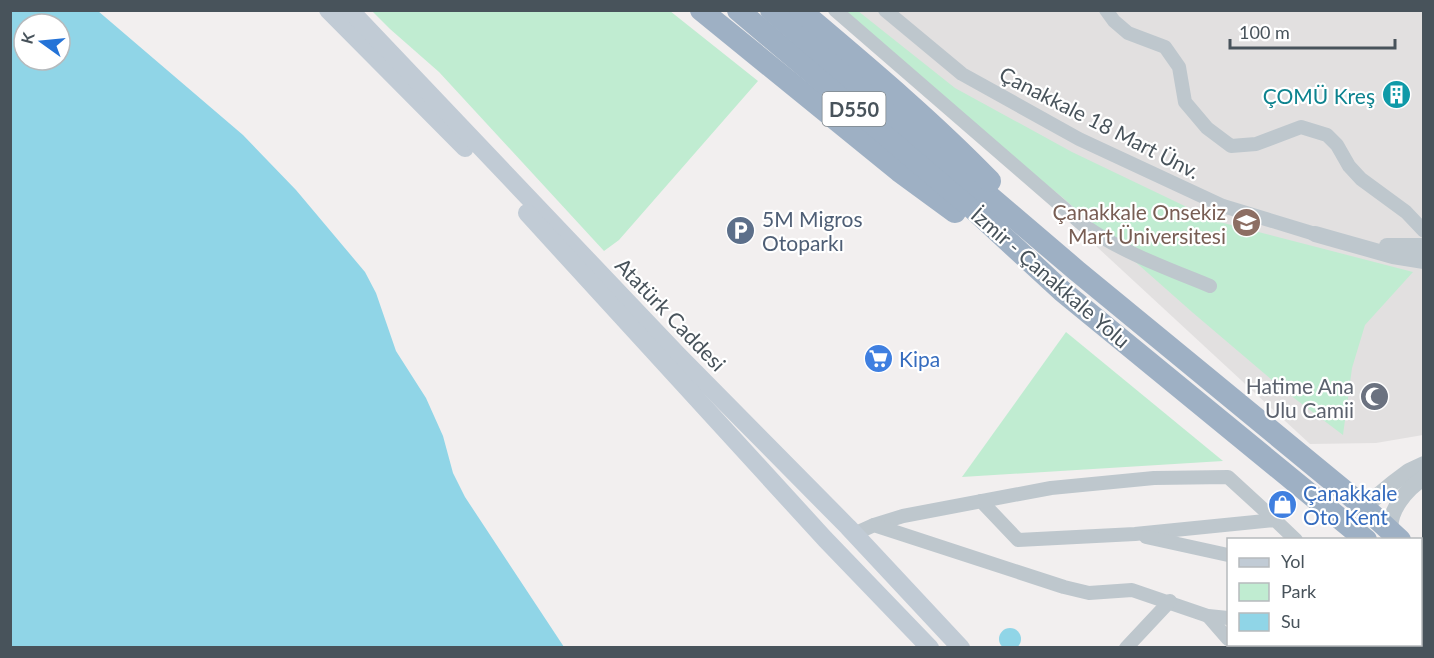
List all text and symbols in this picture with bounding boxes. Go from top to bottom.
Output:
north arrow [12,12,72,72]
scale bar [1230,12,1395,50]
text: 100 m [1239,21,1290,43]
text: K [16,29,38,46]
street label: Çanakkale 18 Mart Ünv. [996,61,1204,183]
building icon: ÇOMÜ Kreş [1380,79,1412,111]
place label: ÇOMÜ Kreş [1263,83,1375,108]
road number: D550 [822,92,886,126]
place label: Çanakkale Onsekiz Mart Üniversitesi [1052,199,1226,248]
street label: İzmir - Çanakkale Yolu [967,201,1135,353]
place label: 5M Migros Otoparkı [762,206,863,255]
school or university icon: Çanakkale Onsekiz Mart Üniversitesi [1231,207,1263,239]
parking icon: 5M Migros Otoparkı [725,214,757,246]
street label: Atatürk Caddesi [611,252,731,376]
supermarket icon: Kipa [862,342,894,374]
place label: Kipa [899,346,940,371]
place label: Hatime Ana Ulu Camii [1246,373,1354,422]
mosque icon: Hatime Ana Ulu Camii [1359,381,1391,413]
place label: Çanakkale Oto Kent [1303,480,1397,529]
shop icon: Çanakkale Oto Kent [1266,488,1298,520]
legend [1227,538,1422,646]
text: Yol [1281,550,1305,572]
text: Park [1281,580,1317,602]
text: Su [1281,610,1301,632]

